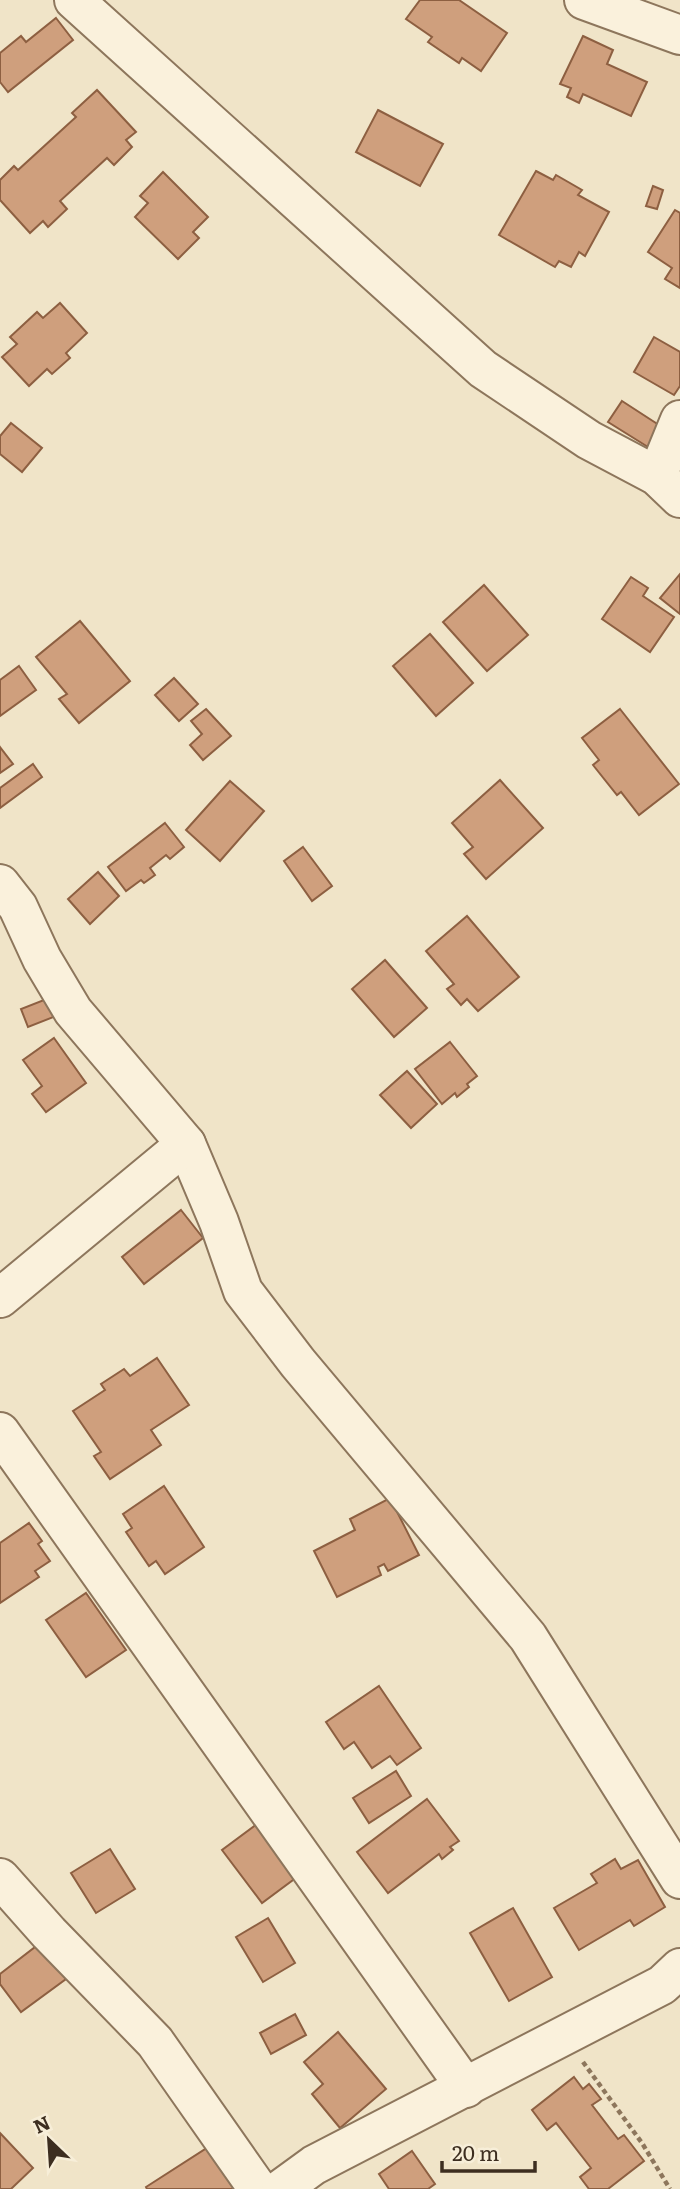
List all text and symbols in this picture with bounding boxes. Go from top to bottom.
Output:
north arrow [14,2105,84,2175]
text: N [28,2108,55,2140]
scale bar [442,2130,535,2174]
text: 20 m [452,2136,499,2167]

